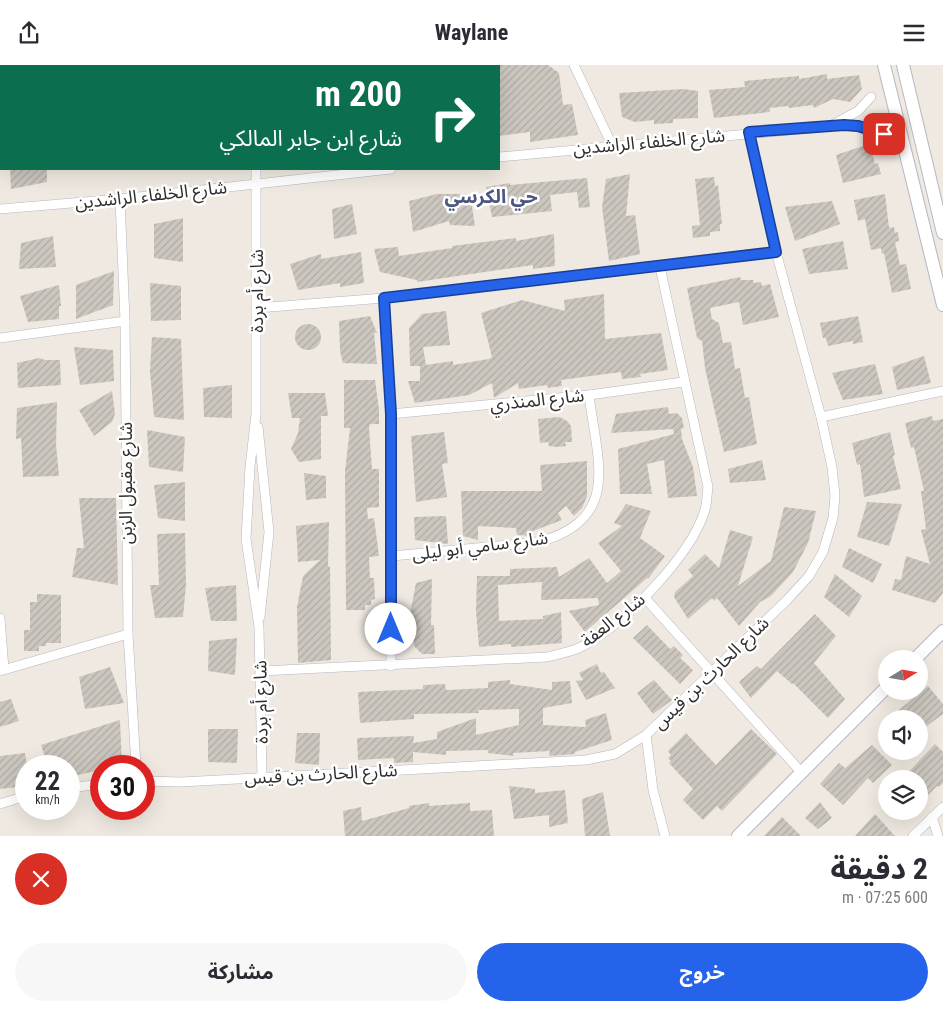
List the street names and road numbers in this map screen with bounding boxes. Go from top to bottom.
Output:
street label: شارع الخلفاء الراشدين [572,124,726,163]
street label: شارع الخلفاء الراشدين [74,176,228,217]
street label: شارع أم بردة [246,249,271,333]
street label: شارع المنذري [489,384,586,419]
street label: شارع مقبول الزبن [115,422,140,544]
street label: شارع سامي أبو ليلى [411,526,550,568]
street label: شارع العفة [577,588,651,654]
street label: شارع الحارث بن قيس [648,612,776,736]
street label: شارع أم بردة [249,660,276,744]
street label: شارع الحارث بن قيس [244,759,398,792]

